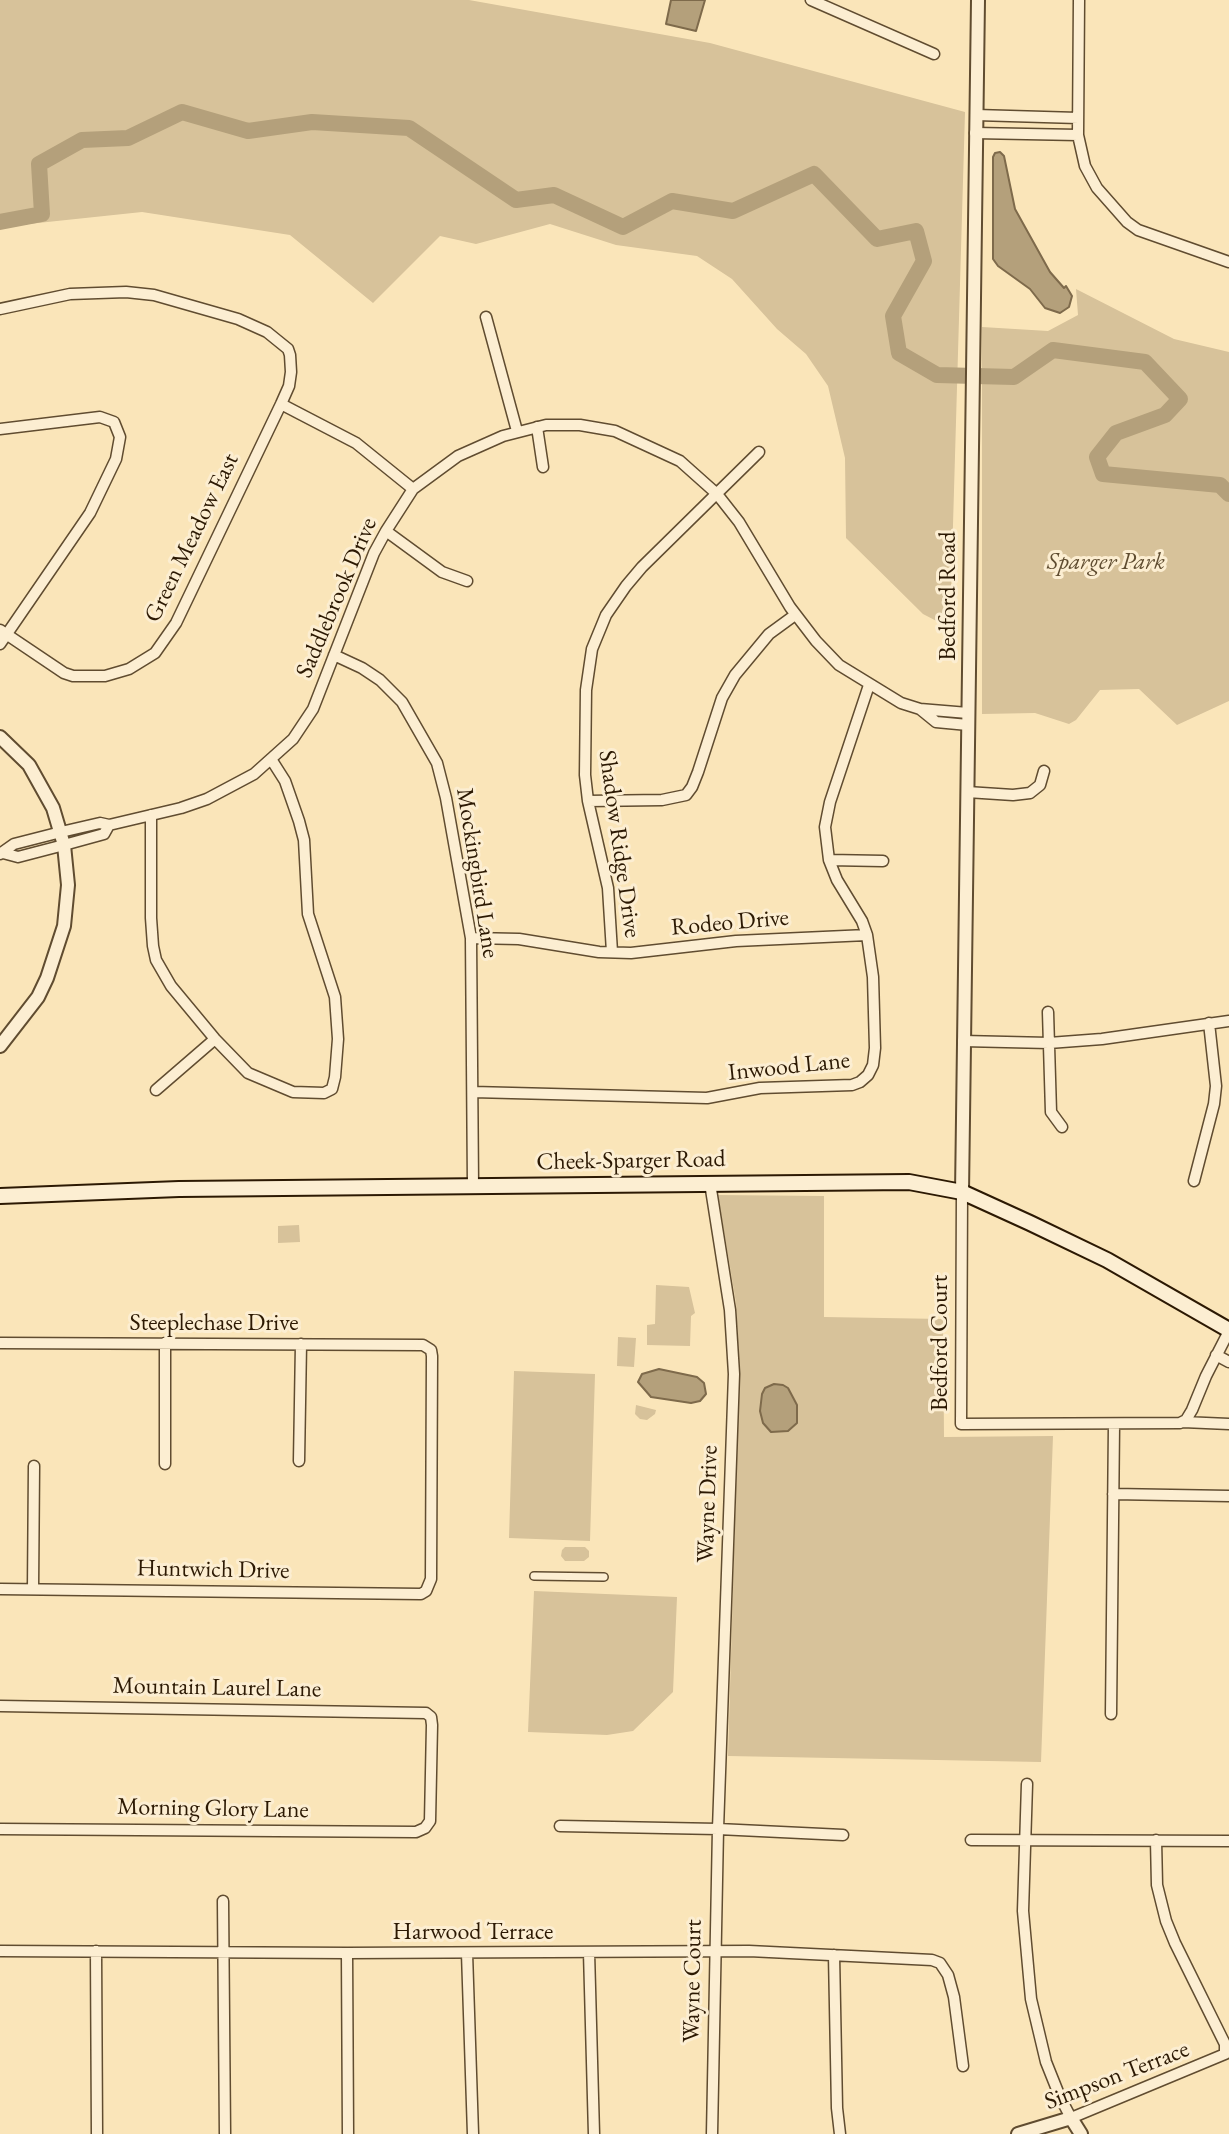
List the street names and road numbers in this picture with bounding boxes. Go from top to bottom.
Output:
street label: Green Meadow East [139,449,245,627]
street label: Saddlebrook Drive [290,514,384,682]
street label: Bedford Road [934,531,962,661]
street label: Shadow Ridge Drive [592,748,646,940]
street label: Mockingbird Lane [449,786,505,960]
street label: Rodeo Drive [670,904,790,942]
street label: Inwood Lane [727,1046,851,1088]
street label: Cheek-Sparger Road [536,1145,726,1177]
street label: Bedford Court [926,1275,954,1411]
street label: Steeplechase Drive [129,1309,299,1337]
street label: Wayne Drive [692,1445,724,1563]
street label: Huntwich Drive [136,1554,290,1586]
street label: Mountain Laurel Lane [112,1672,322,1704]
street label: Morning Glory Lane [117,1793,309,1825]
street label: Harwood Terrace [393,1918,553,1946]
street label: Wayne Court [678,1919,708,2043]
street label: Simpson Terrace [1041,2035,1193,2117]

